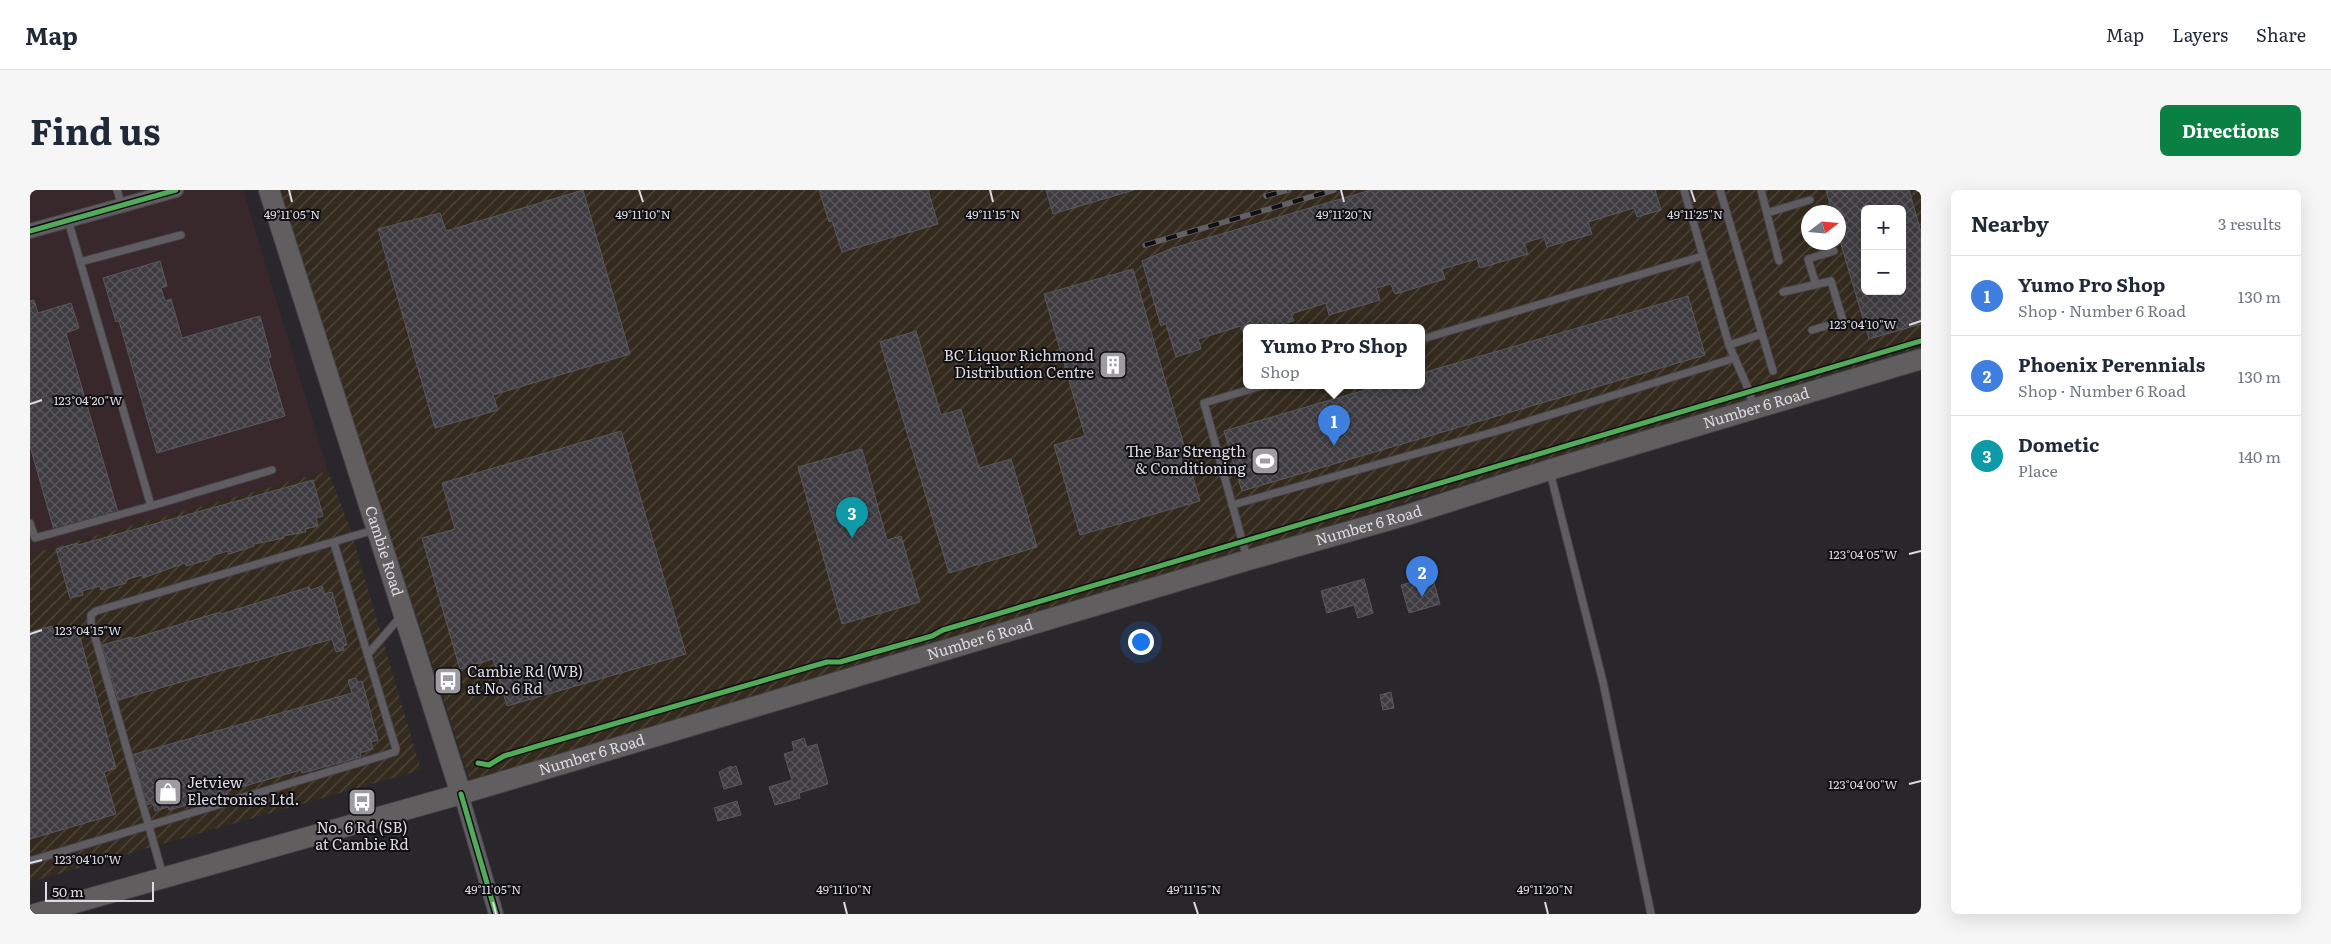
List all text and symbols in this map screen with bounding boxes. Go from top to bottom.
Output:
text: Map [25,17,78,52]
text: Map [2106,21,2144,48]
text: Layers [2172,21,2228,48]
text: Share [2256,21,2306,48]
text: Find us [30,104,160,156]
button: Directions [2160,105,2301,156]
text: 49°11'05"N [264,205,320,223]
text: 49°11'10"N [615,205,671,223]
text: 49°11'15"N [966,205,1020,223]
text: 49°11'20"N [1316,205,1372,223]
text: 49°11'25"N [1667,205,1723,223]
north arrow [1801,205,1846,250]
map controls [1861,205,1906,295]
button: + [1861,205,1906,250]
text: Nearby [1971,207,2049,238]
text: 3 results [2218,211,2281,235]
button: − [1861,250,1906,295]
text: Yumo Pro Shop [2018,270,2165,298]
text: 1 [1984,284,1990,308]
text: 130 m [2238,284,2281,308]
text: Shop · Number 6 Road [2018,298,2186,322]
text: 123°04'10"W [1829,315,1897,333]
popup [1243,324,1425,389]
text: Yumo Pro Shop [1260,331,1408,359]
place label: BC Liquor Richmond Distribution Centre [944,343,1094,383]
building icon: BC Liquor Richmond Distribution Centre [1098,350,1128,380]
text: Phoenix Perennials [2018,350,2205,378]
text: Shop [1260,359,1300,383]
text: 2 [1983,364,1991,388]
text: 130 m [2238,364,2281,388]
text: Shop · Number 6 Road [2018,378,2186,402]
street label: Number 6 Road [1700,380,1812,433]
text: 123°04'20"W [54,391,122,409]
pin: 1 [1318,405,1350,446]
text: Dometic [2018,430,2099,458]
place label: The Bar Strength & Conditioning [1125,439,1247,479]
text: 3 [1983,444,1991,468]
text: 140 m [2238,444,2281,468]
sports icon: The Bar Strength & Conditioning [1250,446,1280,476]
text: Place [2018,458,2058,482]
pin: 3 [836,497,868,538]
street label: Number 6 Road [1312,498,1424,550]
street label: Cambie Road [360,503,410,599]
text: 123°04'05"W [1829,545,1897,563]
pin: 2 [1406,556,1438,597]
street label: Number 6 Road [924,612,1036,665]
text: 123°04'15"W [55,621,121,639]
your location [1128,629,1154,655]
place label: Cambie Rd (WB) at No. 6 Rd [467,659,583,699]
bus stop icon: Cambie Rd (WB) at No. 6 Rd [433,666,463,696]
street label: Number 6 Road [535,727,647,780]
place label: Jetview Electronics Ltd. [187,770,299,810]
text: 123°04'00"W [1828,775,1898,793]
shop icon: Jetview Electronics Ltd. [153,777,183,807]
bus stop icon: No. 6 Rd (SB) at Cambie Rd [347,787,377,817]
place label: No. 6 Rd (SB) at Cambie Rd [315,815,409,855]
text: 123°04'10"W [54,850,122,868]
scale bar [45,879,154,902]
text: 49°11'05"N [465,880,521,898]
text: 49°11'10"N [816,880,872,898]
text: 49°11'15"N [1167,880,1221,898]
text: 49°11'20"N [1517,880,1573,898]
text: 50 m [52,881,84,901]

